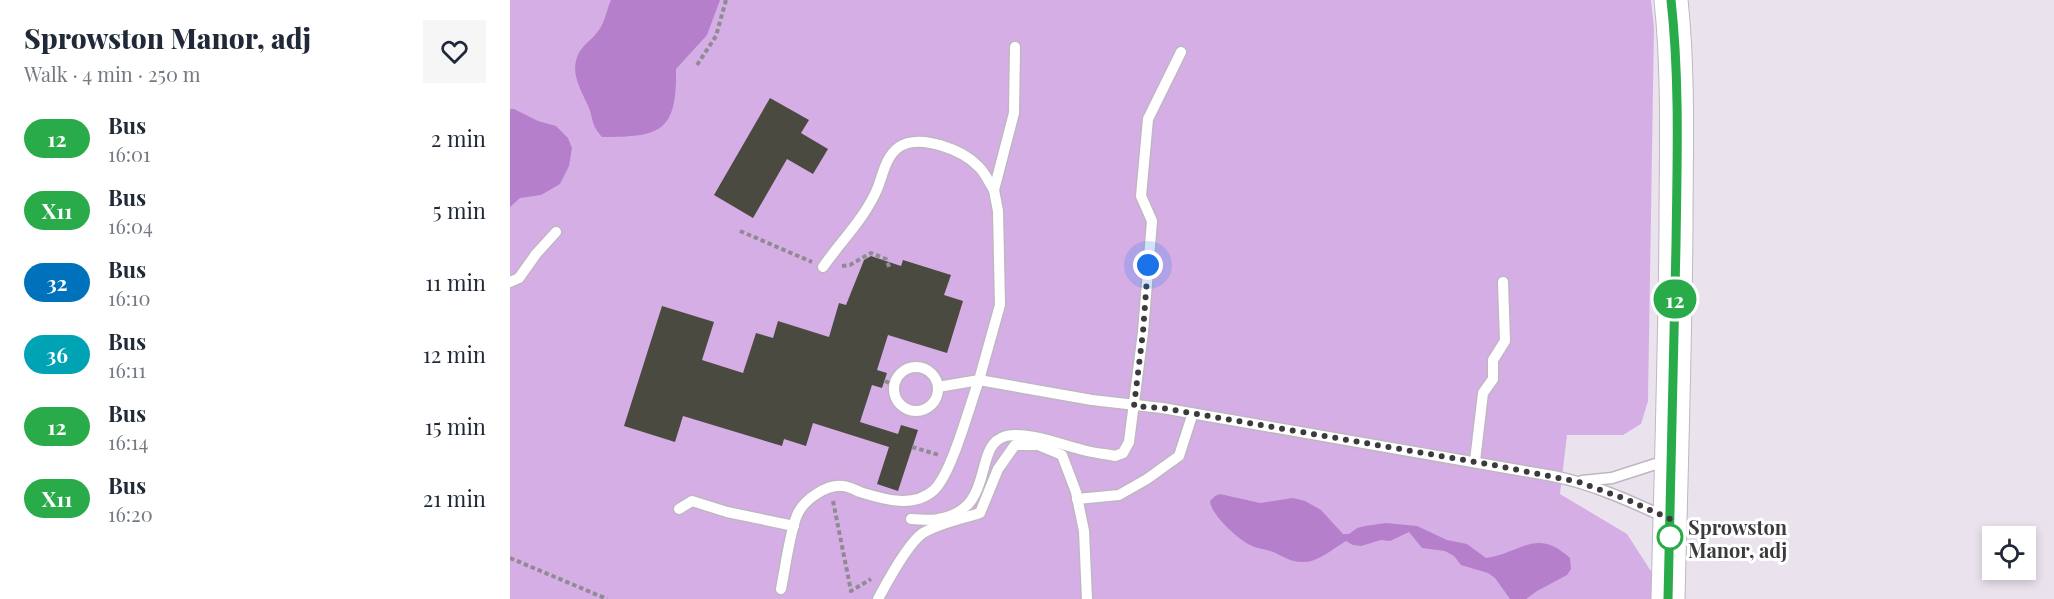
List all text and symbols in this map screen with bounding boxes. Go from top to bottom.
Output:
text: Sprowston Manor, adj [24,19,311,56]
button: heart [423,20,486,83]
text: Walk · 4 min · 250 m [24,60,201,87]
text: Bus [108,110,146,140]
text: 2 min [431,123,486,153]
text: 12 [47,124,67,152]
text: 16:01 [108,140,150,167]
text: Bus [108,182,146,212]
text: 5 min [433,195,486,225]
text: X11 [42,196,72,224]
text: 16:04 [108,212,153,239]
your location [1133,250,1163,280]
text: Bus [108,254,146,284]
text: 11 min [425,267,486,297]
text: 32 [46,268,68,296]
line badge: 12 [1648,280,1702,318]
text: 16:10 [108,284,150,311]
text: 12 [1665,285,1685,313]
text: Bus [108,326,146,356]
text: 12 min [423,339,486,369]
text: 36 [46,340,68,368]
text: 16:11 [108,356,146,383]
text: Bus [108,398,146,428]
text: 15 min [425,411,486,441]
text: 12 [47,412,67,440]
text: 16:14 [108,428,148,455]
text: Bus [108,470,146,500]
text: 21 min [423,483,486,513]
text: X11 [42,484,72,512]
text: 16:20 [108,500,153,527]
place label: Sprowston Manor, adj [1688,513,1788,563]
marker: Sprowston Manor, adj [1657,524,1683,550]
map controls [1982,526,2036,580]
button: locate [1982,526,2036,580]

